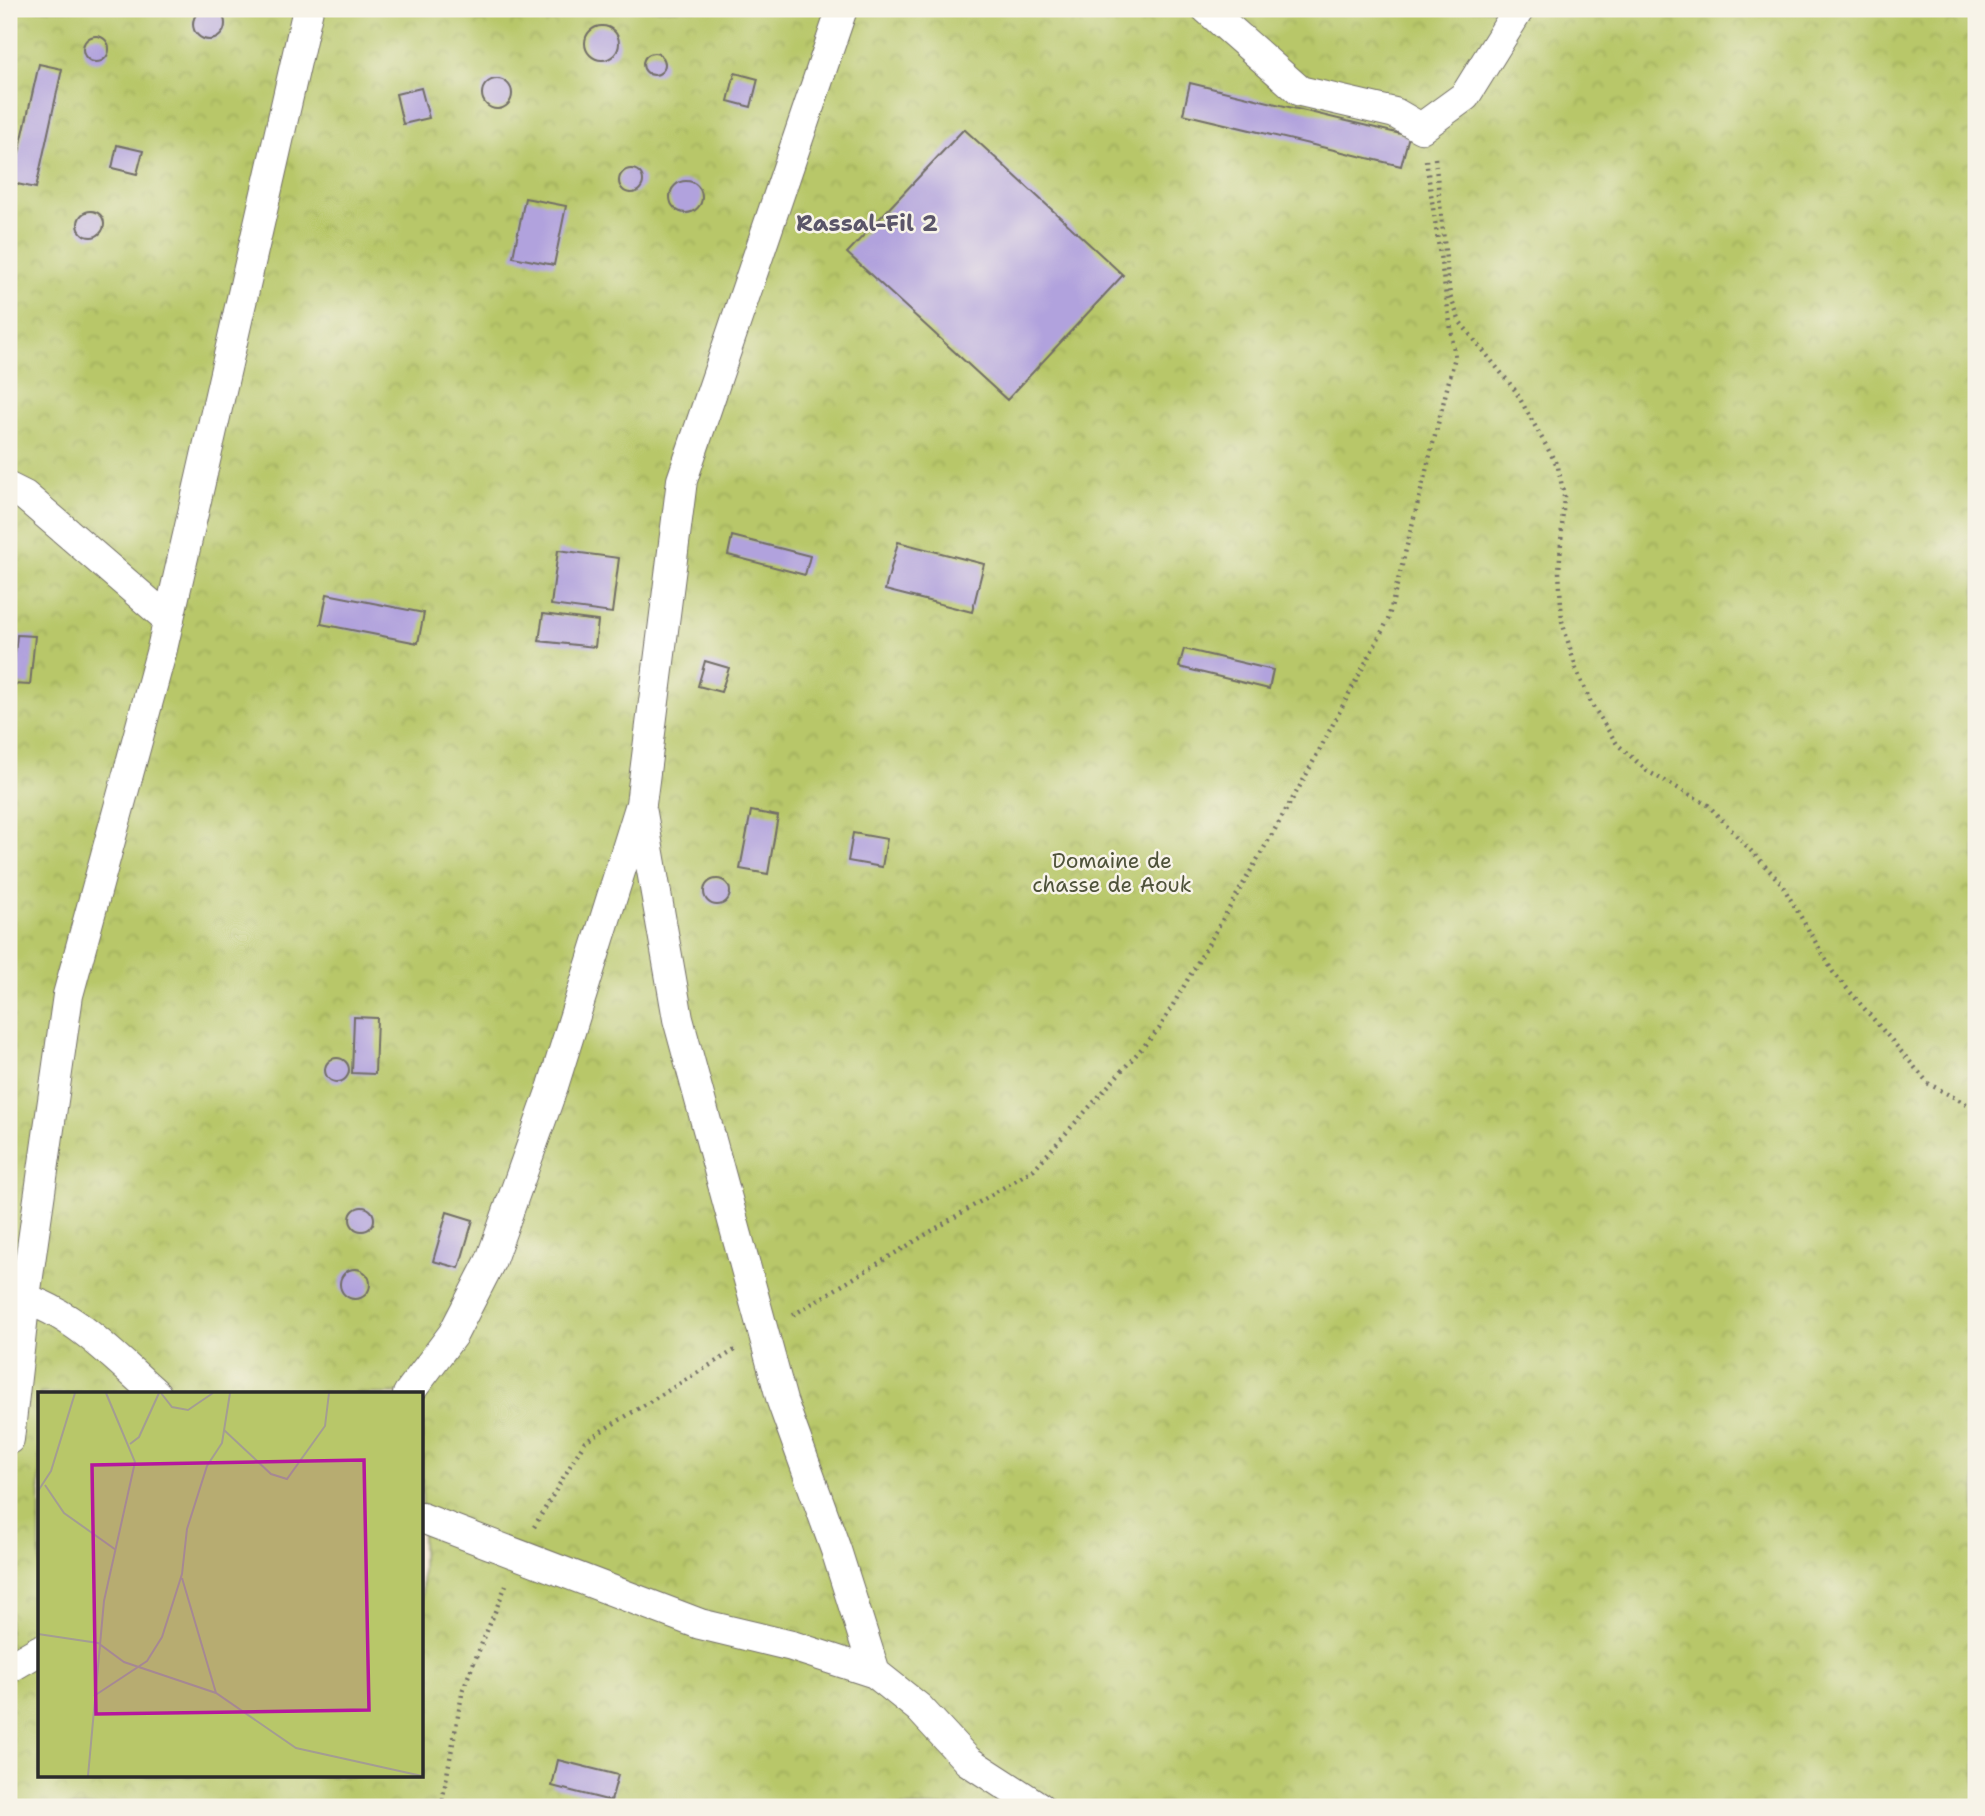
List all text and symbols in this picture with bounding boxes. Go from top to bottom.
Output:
district label: Rassal-Fil 2 [796,208,938,238]
park label: Domaine de chasse de Aouk [1032,847,1192,899]
inset map [38,1392,424,1778]

